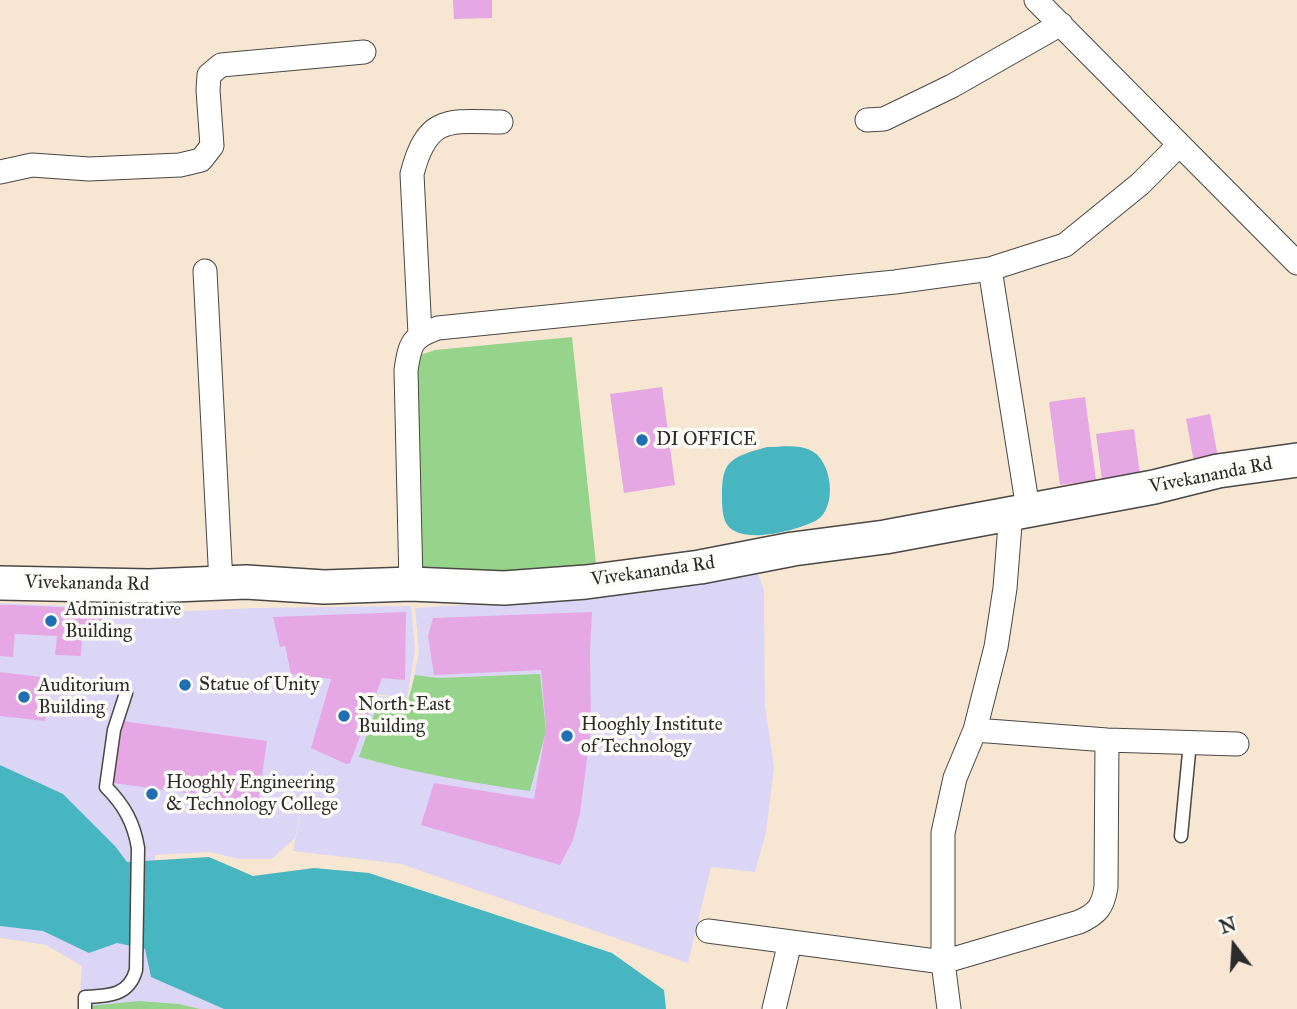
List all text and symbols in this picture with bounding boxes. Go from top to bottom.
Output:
place label: DI OFFICE [656,429,757,451]
marker: DI OFFICE [634,432,650,448]
street label: Vivekananda Rd [1148,453,1274,499]
street label: Vivekananda Rd [590,552,716,592]
street label: Vivekananda Rd [24,572,150,596]
place label: Administrative Building [65,599,181,643]
marker: Administrative Building [43,613,59,629]
place label: Statue of Unity [199,674,319,696]
place label: Auditorium Building [38,675,130,719]
marker: Statue of Unity [177,677,193,693]
marker: Auditorium Building [16,689,32,705]
place label: North-East Building [358,694,451,738]
marker: North-East Building [336,708,352,724]
place label: Hooghly Institute of Technology [581,714,723,758]
marker: Hooghly Institute of Technology [559,728,575,744]
place label: Hooghly Engineering & Technology College [166,772,338,816]
marker: Hooghly Engineering & Technology College [144,786,160,802]
north arrow [1199,911,1269,981]
text: N [1217,912,1239,939]

